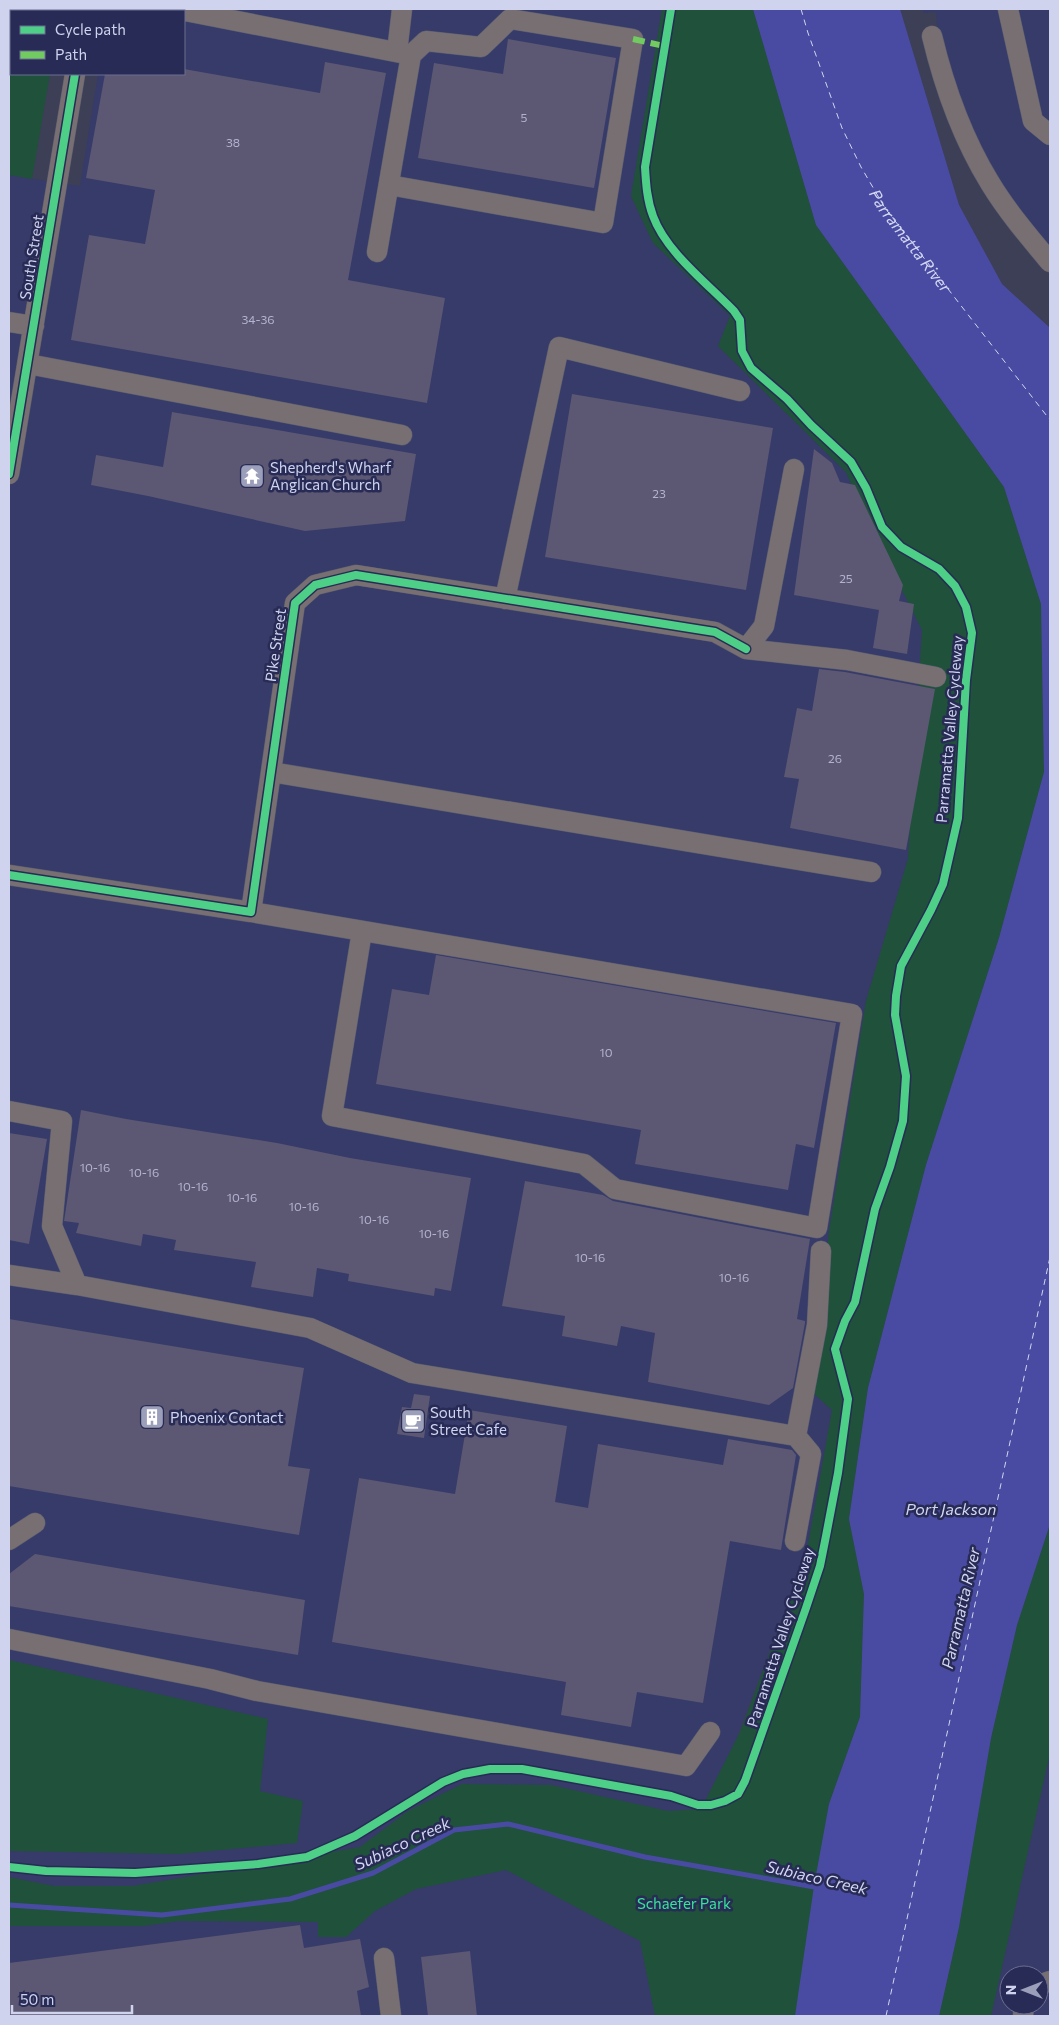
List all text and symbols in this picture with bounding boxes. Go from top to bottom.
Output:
legend [10,10,185,75]
text: Cycle path [55,20,126,38]
text: Path [55,45,87,63]
house number: 5 [521,110,528,124]
house number: 38 [226,135,240,149]
water label: Parramatta River [866,185,956,296]
street label: South Street [15,213,47,301]
house number: 34-36 [241,312,275,326]
place label: Shepherd's Wharf Anglican Church [270,458,392,493]
temple icon: Shepherd's Wharf Anglican Church [239,463,265,489]
house number: 23 [652,486,666,500]
house number: 25 [839,571,853,585]
street label: Pike Street [261,607,289,683]
street label: Parramatta Valley Cycleway [932,634,966,823]
house number: 26 [828,751,842,765]
house number: 10 [600,1045,613,1059]
house number: 10-16 [80,1160,110,1174]
house number: 10-16 [129,1165,159,1179]
house number: 10-16 [178,1179,208,1193]
house number: 10-16 [227,1190,257,1204]
house number: 10-16 [289,1199,319,1213]
house number: 10-16 [359,1212,389,1226]
house number: 10-16 [419,1226,449,1240]
house number: 10-16 [575,1250,605,1264]
house number: 10-16 [719,1270,749,1284]
place label: South Street Cafe [430,1403,507,1438]
building icon: Phoenix Contact [139,1404,165,1430]
place label: Phoenix Contact [170,1408,284,1426]
cafe icon: South Street Cafe [400,1408,426,1434]
water label: Port Jackson [906,1499,996,1518]
street label: Parramatta Valley Cycleway [742,1545,818,1729]
water label: Parramatta River [937,1545,983,1671]
water label: Subiaco Creek [351,1812,453,1873]
water label: Subiaco Creek [764,1856,870,1898]
park label: Schaefer Park [637,1894,731,1912]
north arrow [999,1965,1049,2015]
scale bar [12,1982,132,2014]
text: N [1002,1985,1019,1995]
text: 50 m [20,1990,54,2008]

